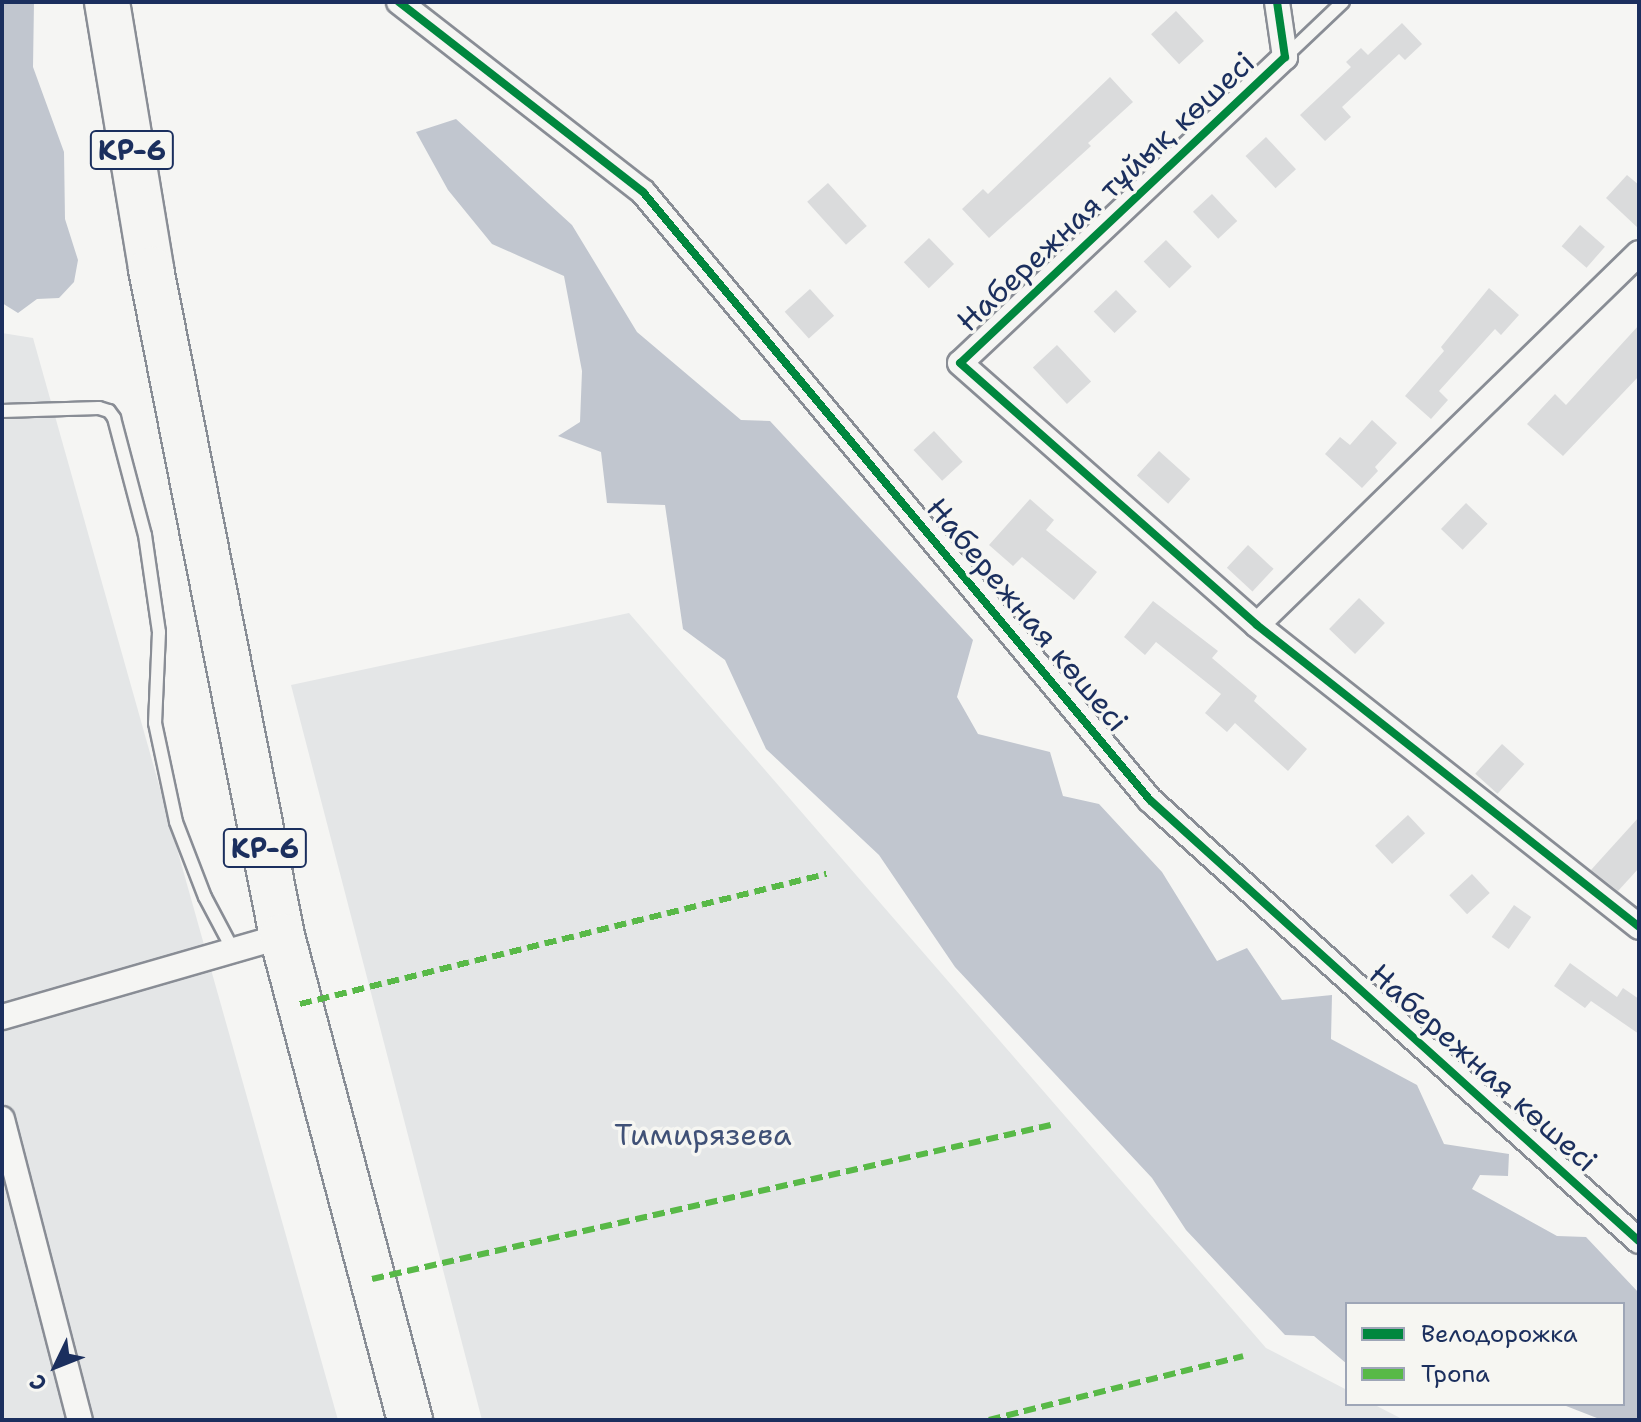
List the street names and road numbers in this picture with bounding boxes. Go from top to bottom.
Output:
street label: Набережная тұйық көшесі [950,45,1262,339]
road number: KP-6 [88,126,176,174]
street label: Набережная көшесі [919,491,1135,739]
road number: KP-6 [221,824,309,872]
street label: Набережная көшесі [1362,956,1604,1180]

